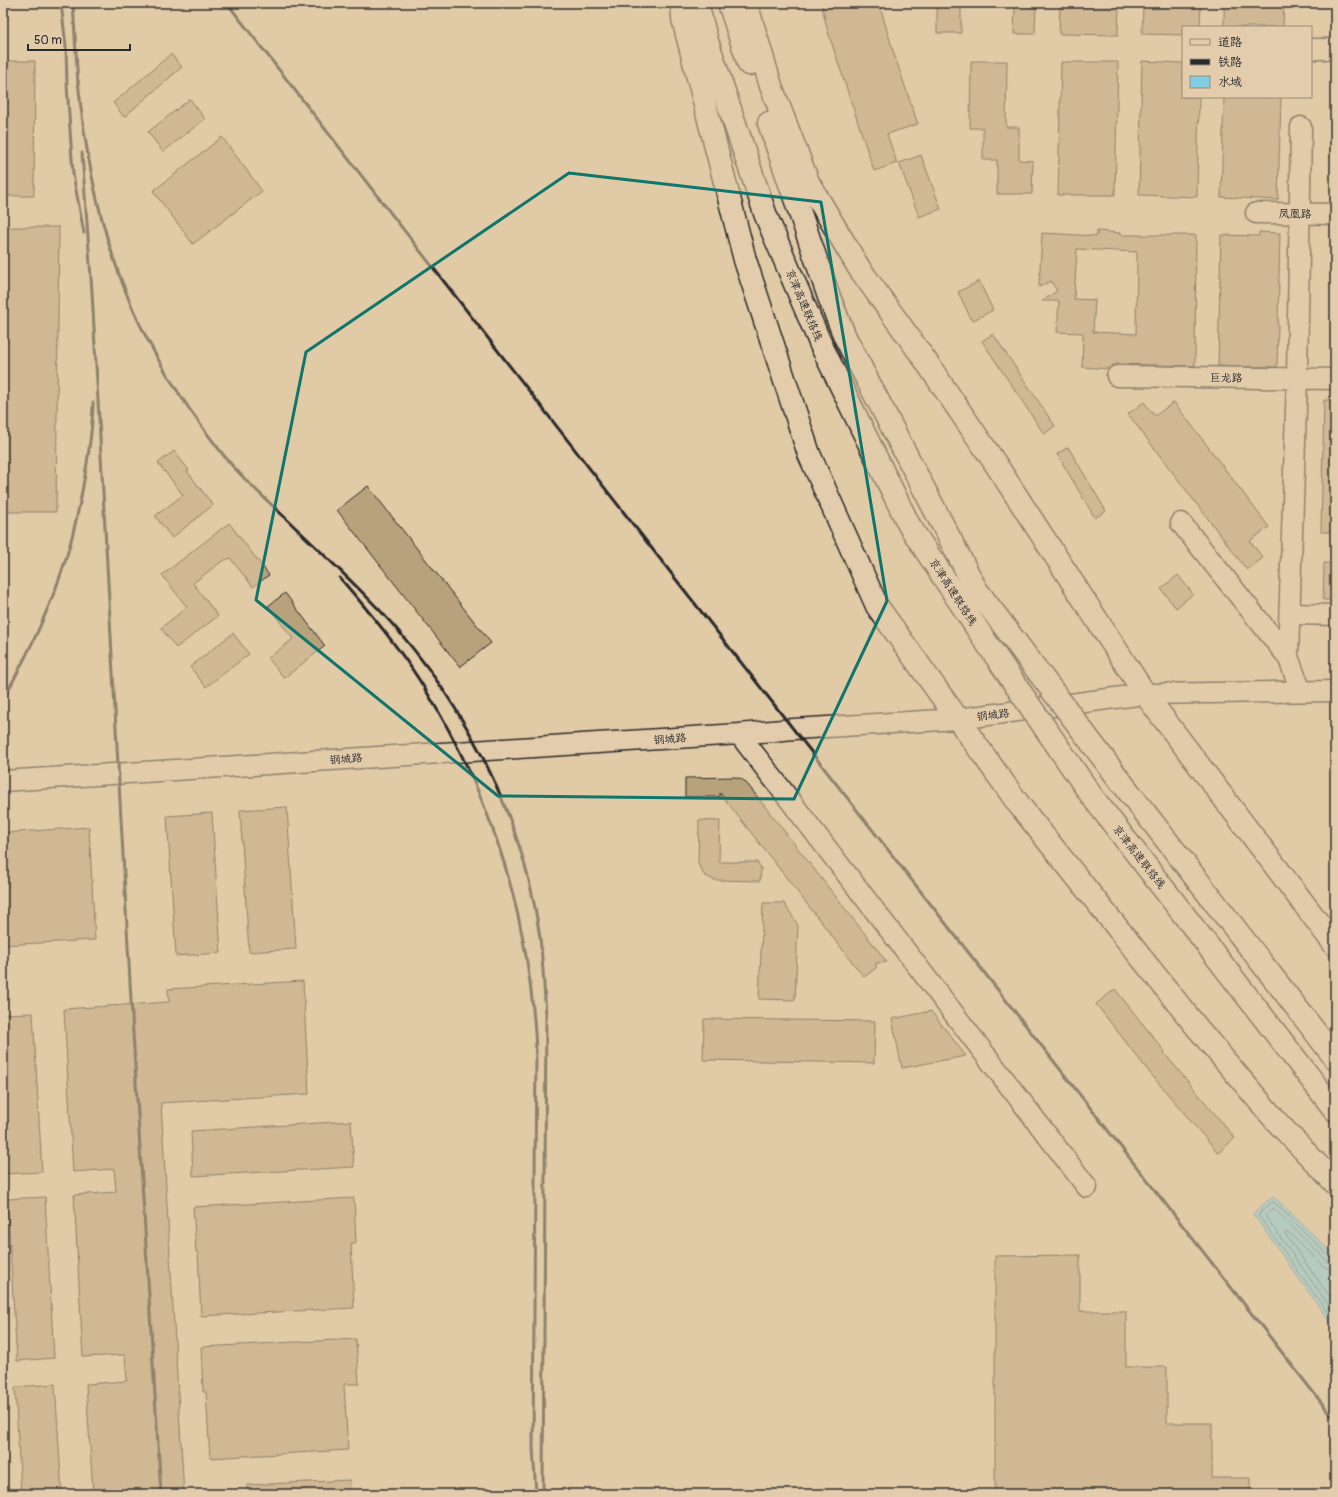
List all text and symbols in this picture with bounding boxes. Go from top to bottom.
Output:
scale bar [28,26,130,52]
legend [1182,26,1312,98]
text: 50 m [34,33,62,48]
text: 道路 [1218,35,1242,50]
text: 铁路 [1218,55,1242,70]
text: 水域 [1218,75,1242,90]
street label: 凤凰路 [1278,207,1312,221]
street label: 京津高速联络线 [783,267,825,343]
street label: 巨龙路 [1209,371,1243,385]
street label: 京津高速联络线 [927,556,979,628]
street label: 钢城路 [976,707,1010,723]
street label: 钢城路 [653,731,687,747]
street label: 钢城路 [329,751,363,767]
street label: 京津高速联络线 [1110,823,1168,891]

